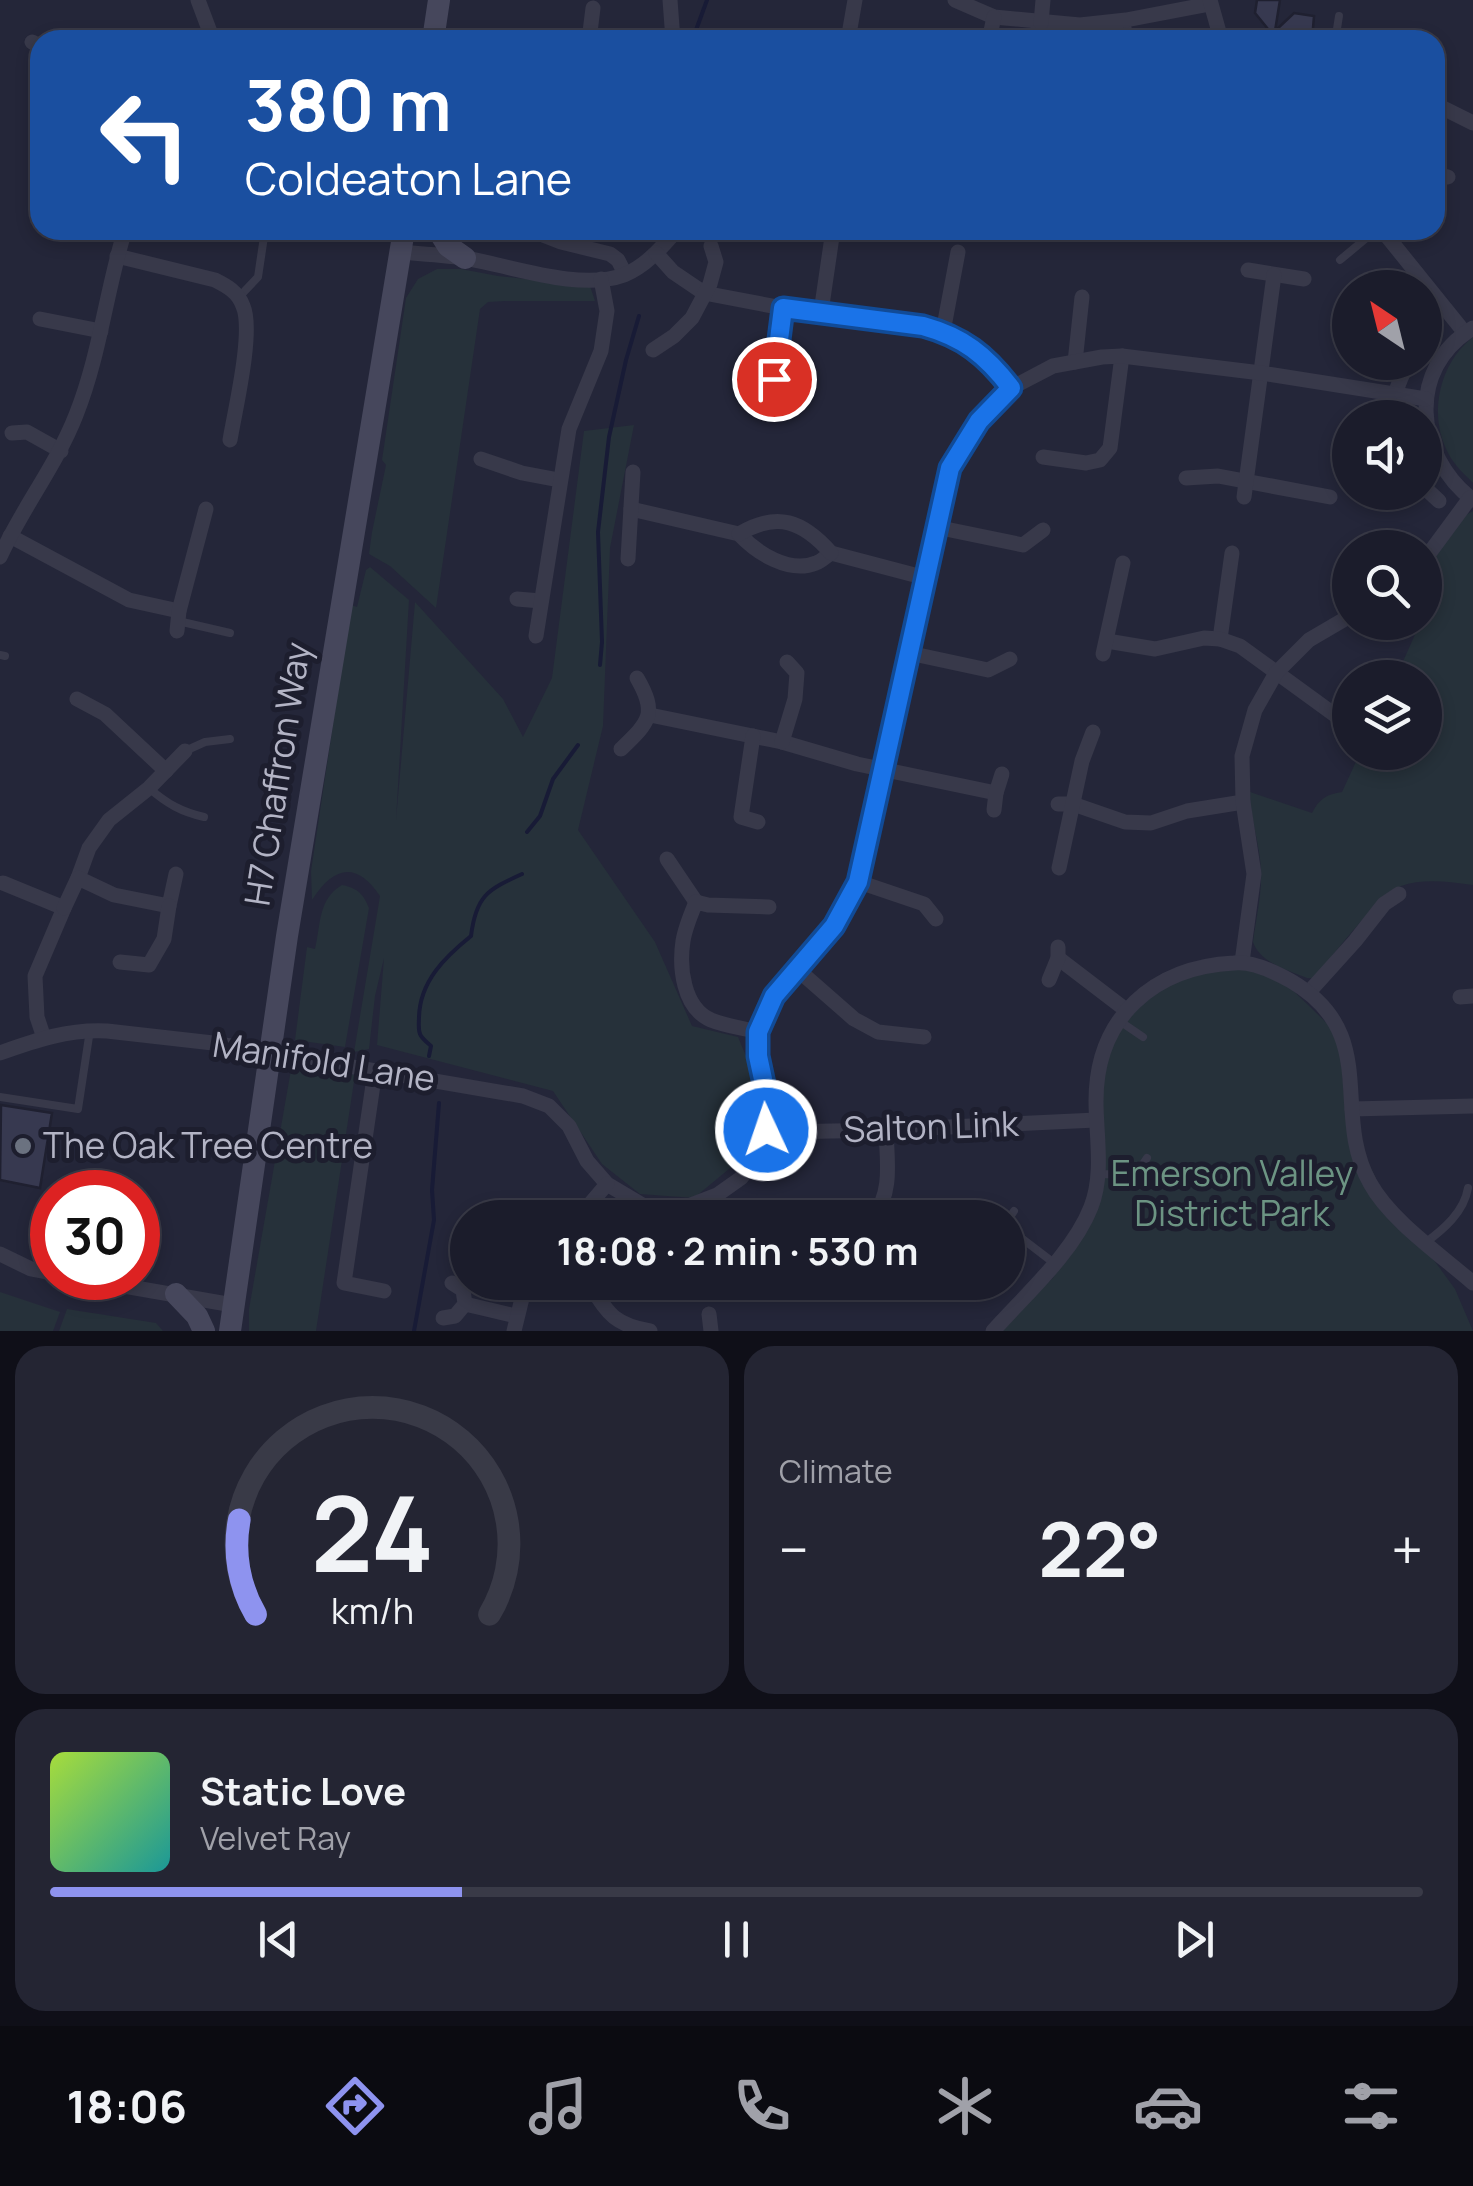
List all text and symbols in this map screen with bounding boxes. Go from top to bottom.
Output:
text: 380 m [245,56,452,152]
icon: left [80,70,210,200]
text: Coldeaton Lane [245,147,572,209]
north arrow [1332,270,1442,380]
map controls [1332,270,1442,770]
pin [732,337,817,422]
icon: arrive [747,352,802,407]
button: sound [1332,400,1442,510]
button: search [1332,530,1442,640]
street label: H7 Chaffron Way [233,639,322,909]
button: layers [1332,660,1442,770]
street label: Manifold Lane [209,1020,439,1102]
position arrow [714,1078,818,1182]
street label: Salton Link [843,1099,1021,1153]
place label: The Oak Tree Centre [43,1121,373,1169]
marker: The Oak Tree Centre [12,1135,34,1157]
park label: Emerson Valley District Park [1111,1149,1353,1237]
speed limit sign: 30 [30,1170,160,1300]
text: 18:08 · 2 min · 530 m [557,1224,918,1276]
text: Climate [779,1449,893,1493]
text: 24 [310,1461,434,1603]
text: 22° [1038,1497,1162,1600]
text: − [779,1511,809,1587]
text: + [1391,1511,1423,1587]
text: km/h [330,1586,414,1635]
text: Static Love [200,1764,406,1816]
text: Velvet Ray [200,1816,351,1860]
icon: previous [251,1912,306,1967]
icon: pause [709,1912,764,1967]
icon: next [1167,1912,1222,1967]
icon: directions [320,2071,390,2141]
icon: music [523,2071,593,2141]
icon: phone [727,2071,797,2141]
icon: climate [930,2071,1000,2141]
icon: car [1133,2071,1203,2141]
icon: filters [1336,2071,1406,2141]
text: 18:06 [67,2075,187,2137]

